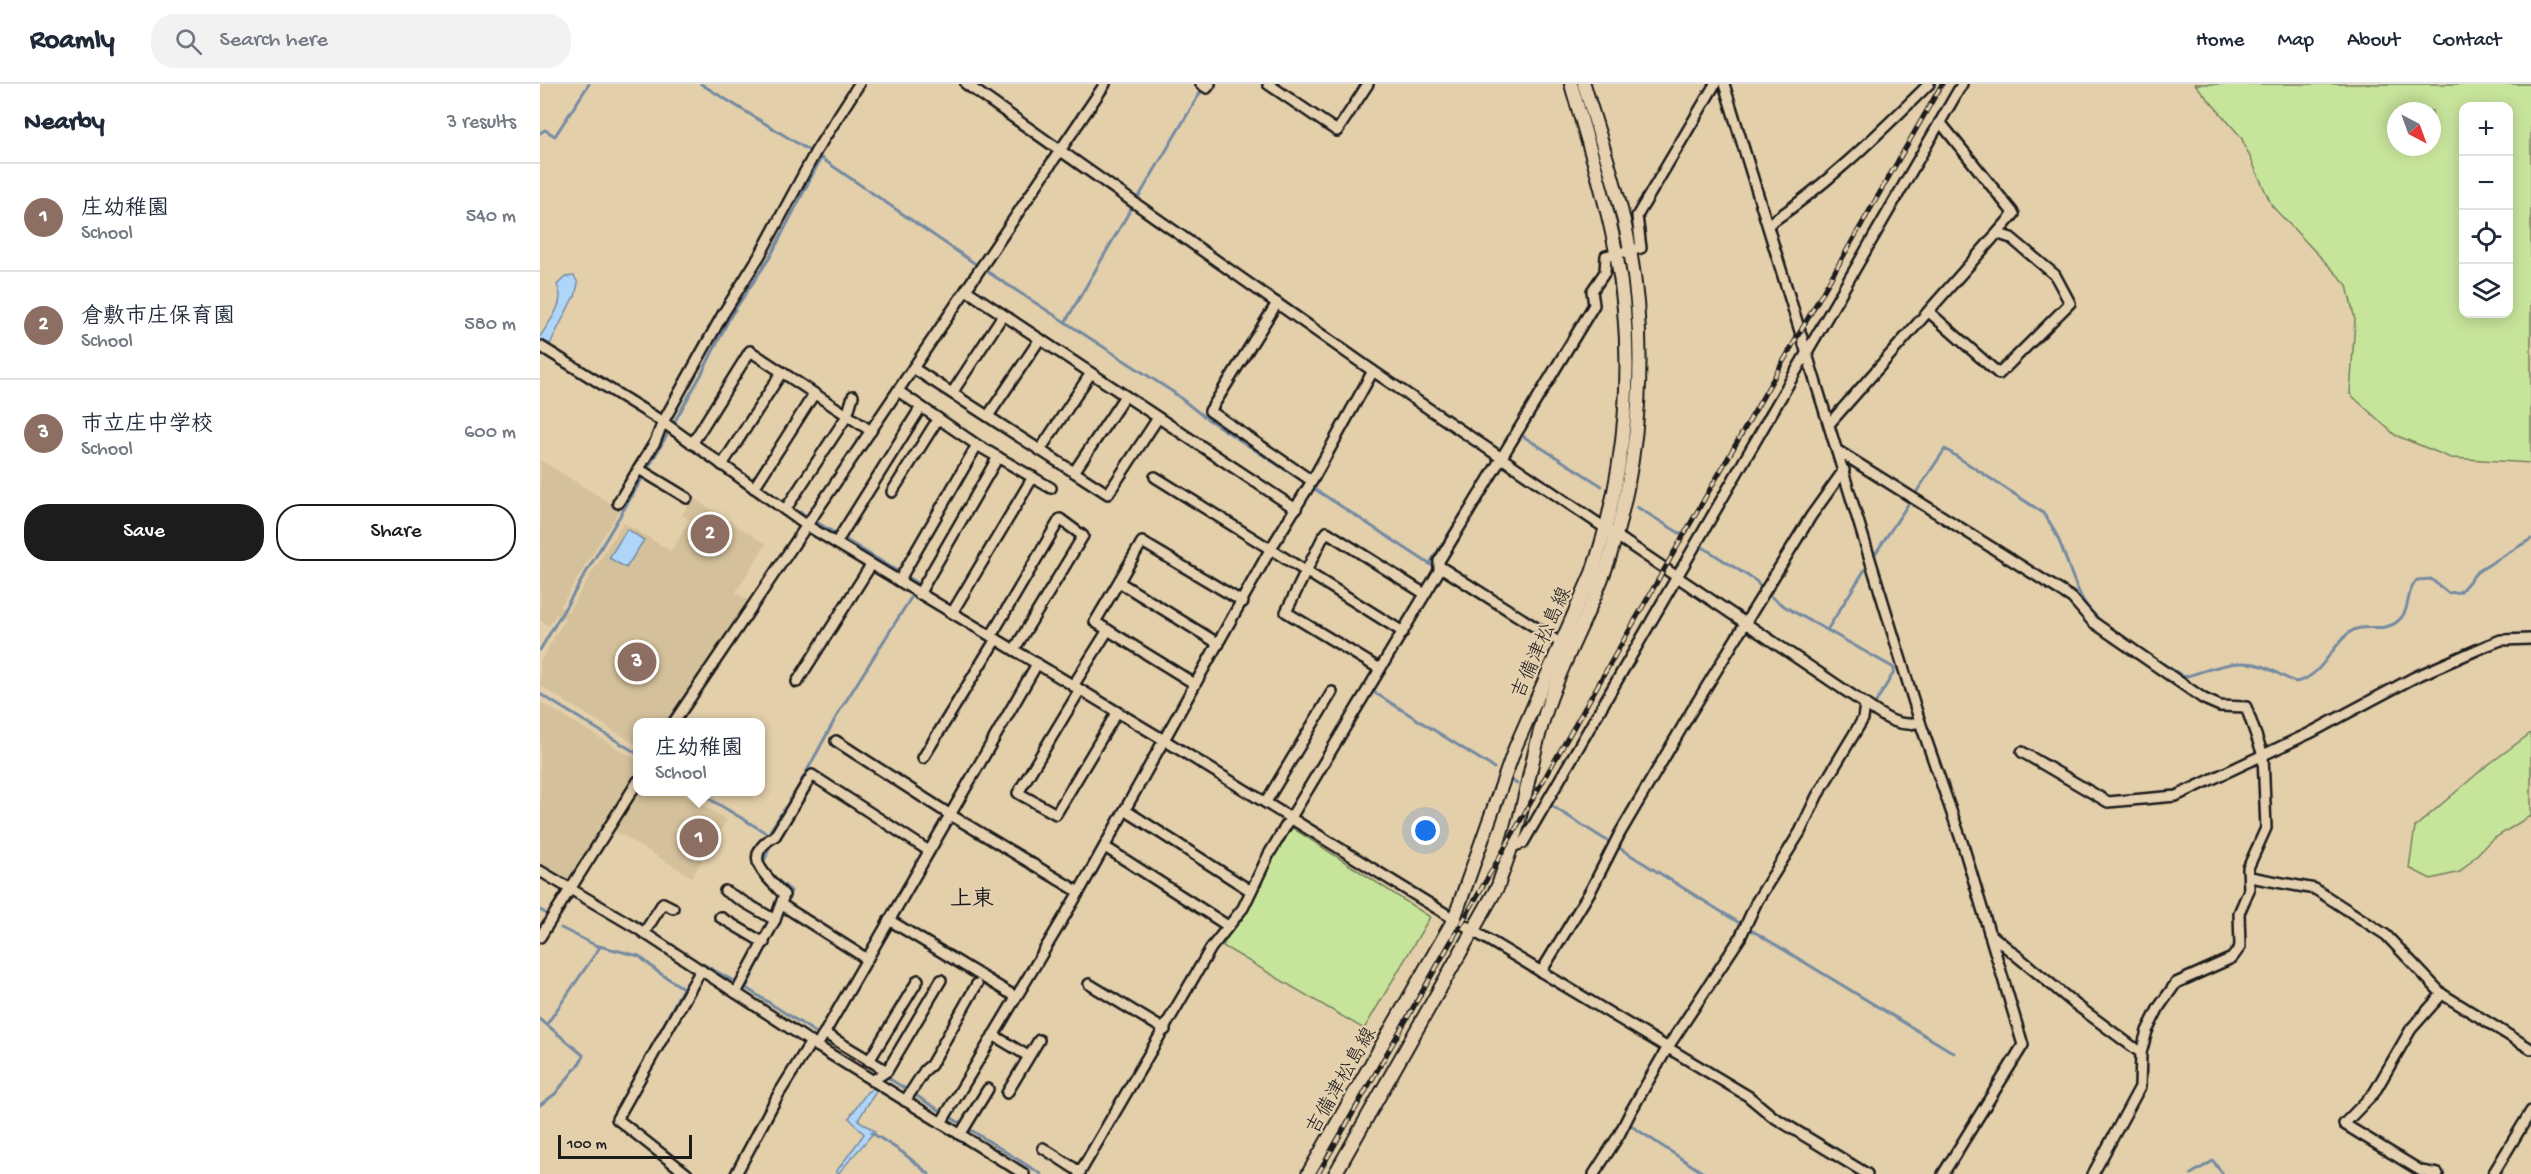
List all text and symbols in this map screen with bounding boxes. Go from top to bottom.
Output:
search box [151,14,571,68]
text: Roamly [30,25,115,58]
icon: search [172,25,205,58]
text: Search here [220,28,328,54]
text: Home [2196,29,2244,54]
text: Map [2277,29,2314,54]
text: About [2347,29,2400,54]
text: Contact [2433,29,2501,54]
north arrow [2387,102,2441,156]
map controls [2459,102,2513,318]
button: + [2459,102,2513,156]
text: Nearby [24,108,105,139]
text: 3 results [447,112,516,135]
button: − [2459,156,2513,210]
text: 庄幼稚園 [81,197,169,223]
text: 1 [39,206,48,229]
text: 540 m [466,206,516,229]
button: locate [2459,210,2513,264]
text: School [81,223,133,246]
button: layers [2459,264,2513,318]
text: 倉敷市庄保育園 [81,305,235,331]
text: 2 [39,314,48,337]
text: 580 m [464,314,516,337]
text: School [81,331,133,354]
text: 市立庄中学校 [81,413,213,439]
text: 3 [38,422,49,445]
text: 600 m [464,422,516,445]
text: School [81,439,133,462]
button: Save [24,504,264,561]
button: Share [276,504,516,561]
pin: 2 [690,512,730,556]
street label: 吉備津松島線 [1506,583,1578,703]
pin: 3 [618,640,656,684]
popup [633,718,765,796]
text: 庄幼稚園 [655,737,743,763]
text: School [655,763,707,786]
pin: 1 [680,816,718,861]
your location [1411,816,1440,845]
district label: 上東 [950,886,994,914]
street label: 吉備津松島線 [1301,1023,1383,1139]
scale bar [558,1132,692,1160]
text: 100 m [567,1136,607,1155]

